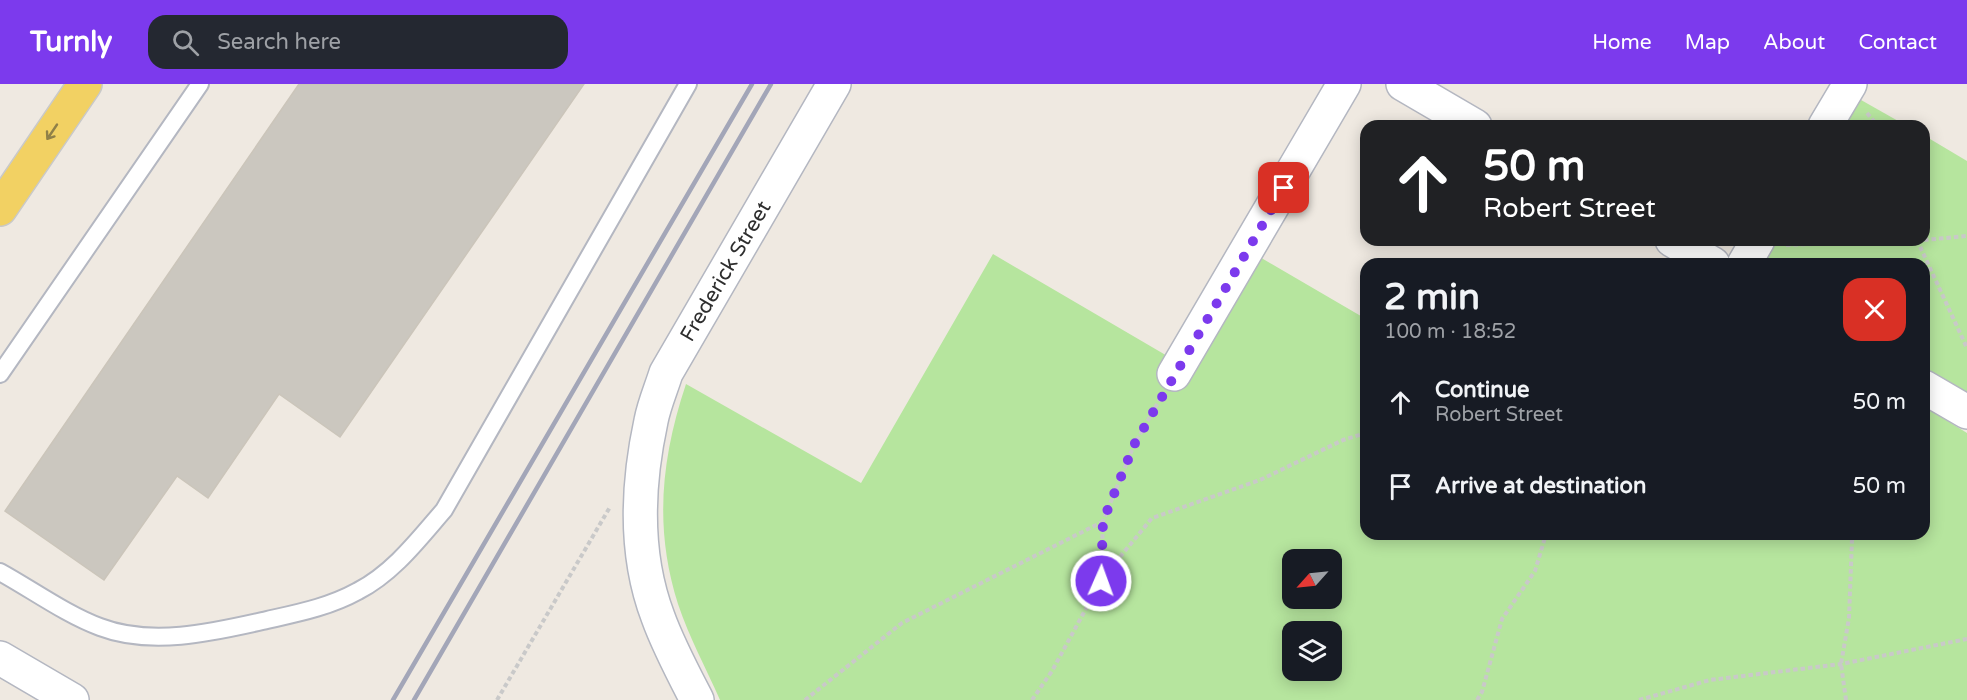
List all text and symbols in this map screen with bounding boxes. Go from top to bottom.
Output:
search box [148,15,568,69]
text: Turnly [30,25,112,59]
icon: search [169,26,202,59]
text: Search here [217,29,341,55]
text: Home [1592,30,1652,55]
text: Map [1685,30,1730,55]
text: About [1763,30,1825,55]
text: Contact [1858,30,1937,55]
one-way arrow [46,124,59,141]
text: 50 m [1483,141,1585,192]
icon: ahead [1384,144,1462,222]
pin [1258,162,1309,213]
icon: arrive [1267,171,1300,204]
text: Robert Street [1483,192,1656,225]
street label: Frederick Street [675,196,776,346]
text: 2 min [1384,276,1480,319]
button: close [1843,278,1906,341]
text: 100 m · 18:52 [1384,320,1516,344]
text: Continue [1435,377,1530,403]
icon: ahead [1384,386,1417,419]
text: 50 m [1852,389,1906,415]
text: Robert Street [1435,403,1563,427]
icon: arrive [1384,470,1417,503]
text: Arrive at destination [1435,473,1646,499]
text: 50 m [1852,473,1906,499]
position arrow [1069,549,1133,613]
north arrow [1282,549,1342,609]
map controls [1282,549,1342,681]
button: layers [1282,621,1342,681]

